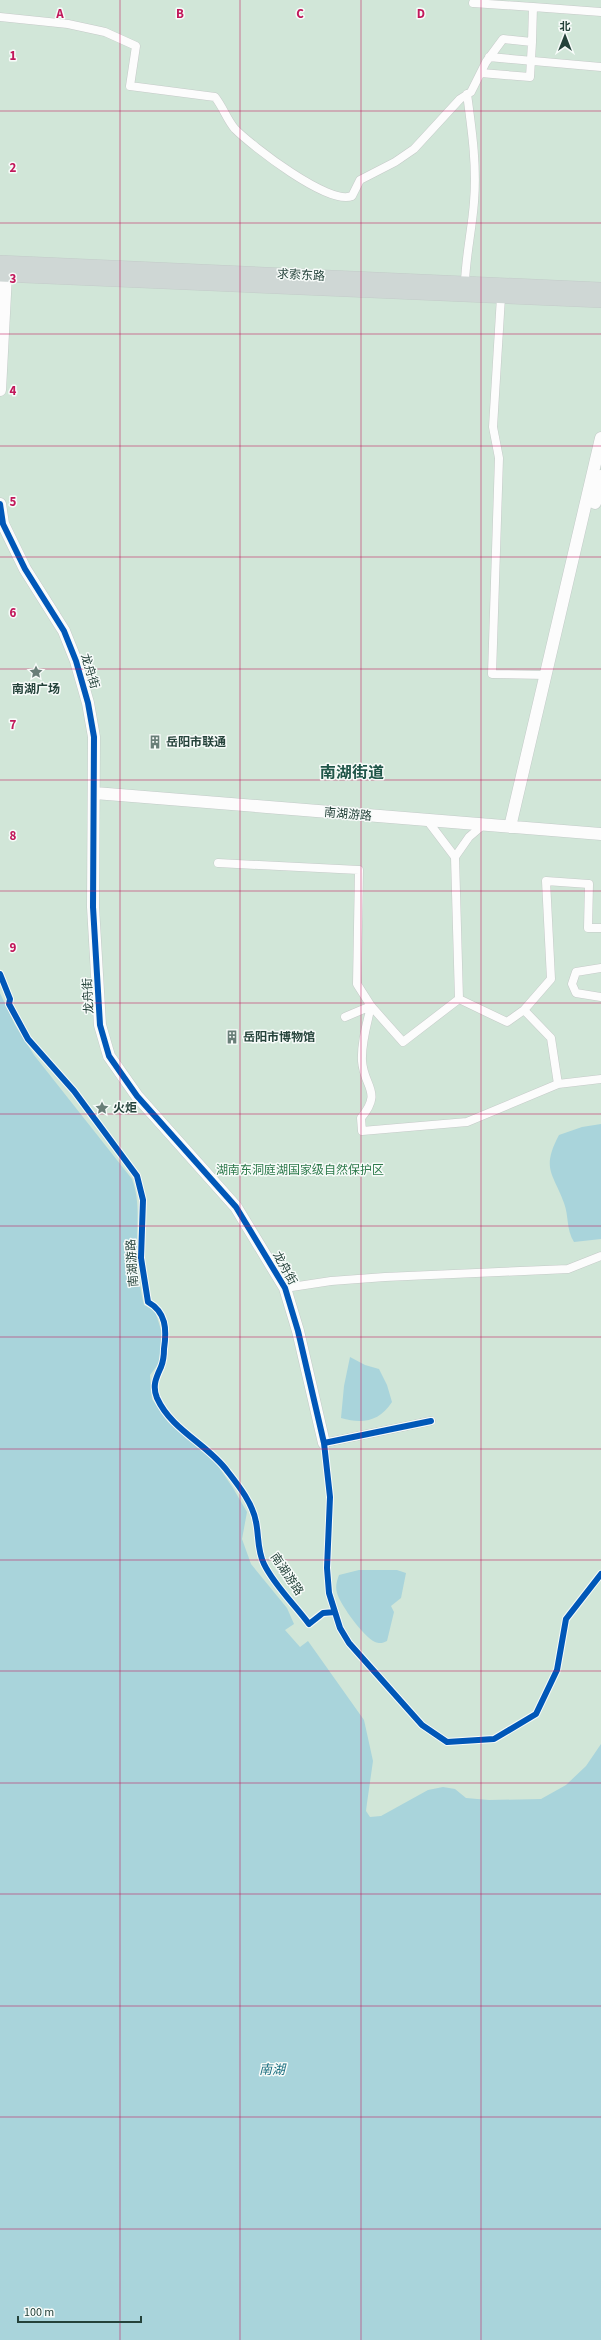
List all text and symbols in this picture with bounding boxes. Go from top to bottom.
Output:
text: A [55,5,64,23]
text: B [176,5,184,23]
text: C [296,5,304,23]
text: D [417,5,425,23]
north arrow [545,16,585,56]
text: 北 [560,19,571,34]
text: 1 [10,47,17,65]
text: 2 [10,159,17,177]
street label: 求索东路 [277,266,325,285]
text: 3 [10,270,17,288]
text: 4 [10,382,17,400]
text: 5 [10,493,17,511]
text: 6 [10,604,17,622]
street label: 龙舟街 [76,651,103,691]
place icon: 南湖广场 [28,664,44,680]
place label: 南湖广场 [12,681,60,698]
text: 7 [10,716,17,734]
building icon: 岳阳市联通 [147,734,163,750]
place label: 岳阳市联通 [166,734,226,751]
district label: 南湖街道 [320,762,384,784]
street label: 南湖游路 [323,804,373,825]
text: 8 [10,827,17,845]
text: 9 [10,939,17,957]
street label: 龙舟街 [79,978,98,1014]
building icon: 岳阳市博物馆 [224,1029,240,1045]
place label: 岳阳市博物馆 [243,1029,315,1046]
place icon: 火炬 [94,1100,110,1116]
place label: 火炬 [113,1100,137,1117]
park label: 湖南东洞庭湖国家级自然保护区 [216,1162,384,1179]
street label: 南湖游路 [122,1238,143,1288]
street label: 龙舟街 [268,1248,301,1288]
street label: 南湖游路 [266,1550,307,1599]
water label: 南湖 [259,2061,287,2079]
scale bar [18,2298,141,2324]
text: 100 m [24,2304,54,2321]

